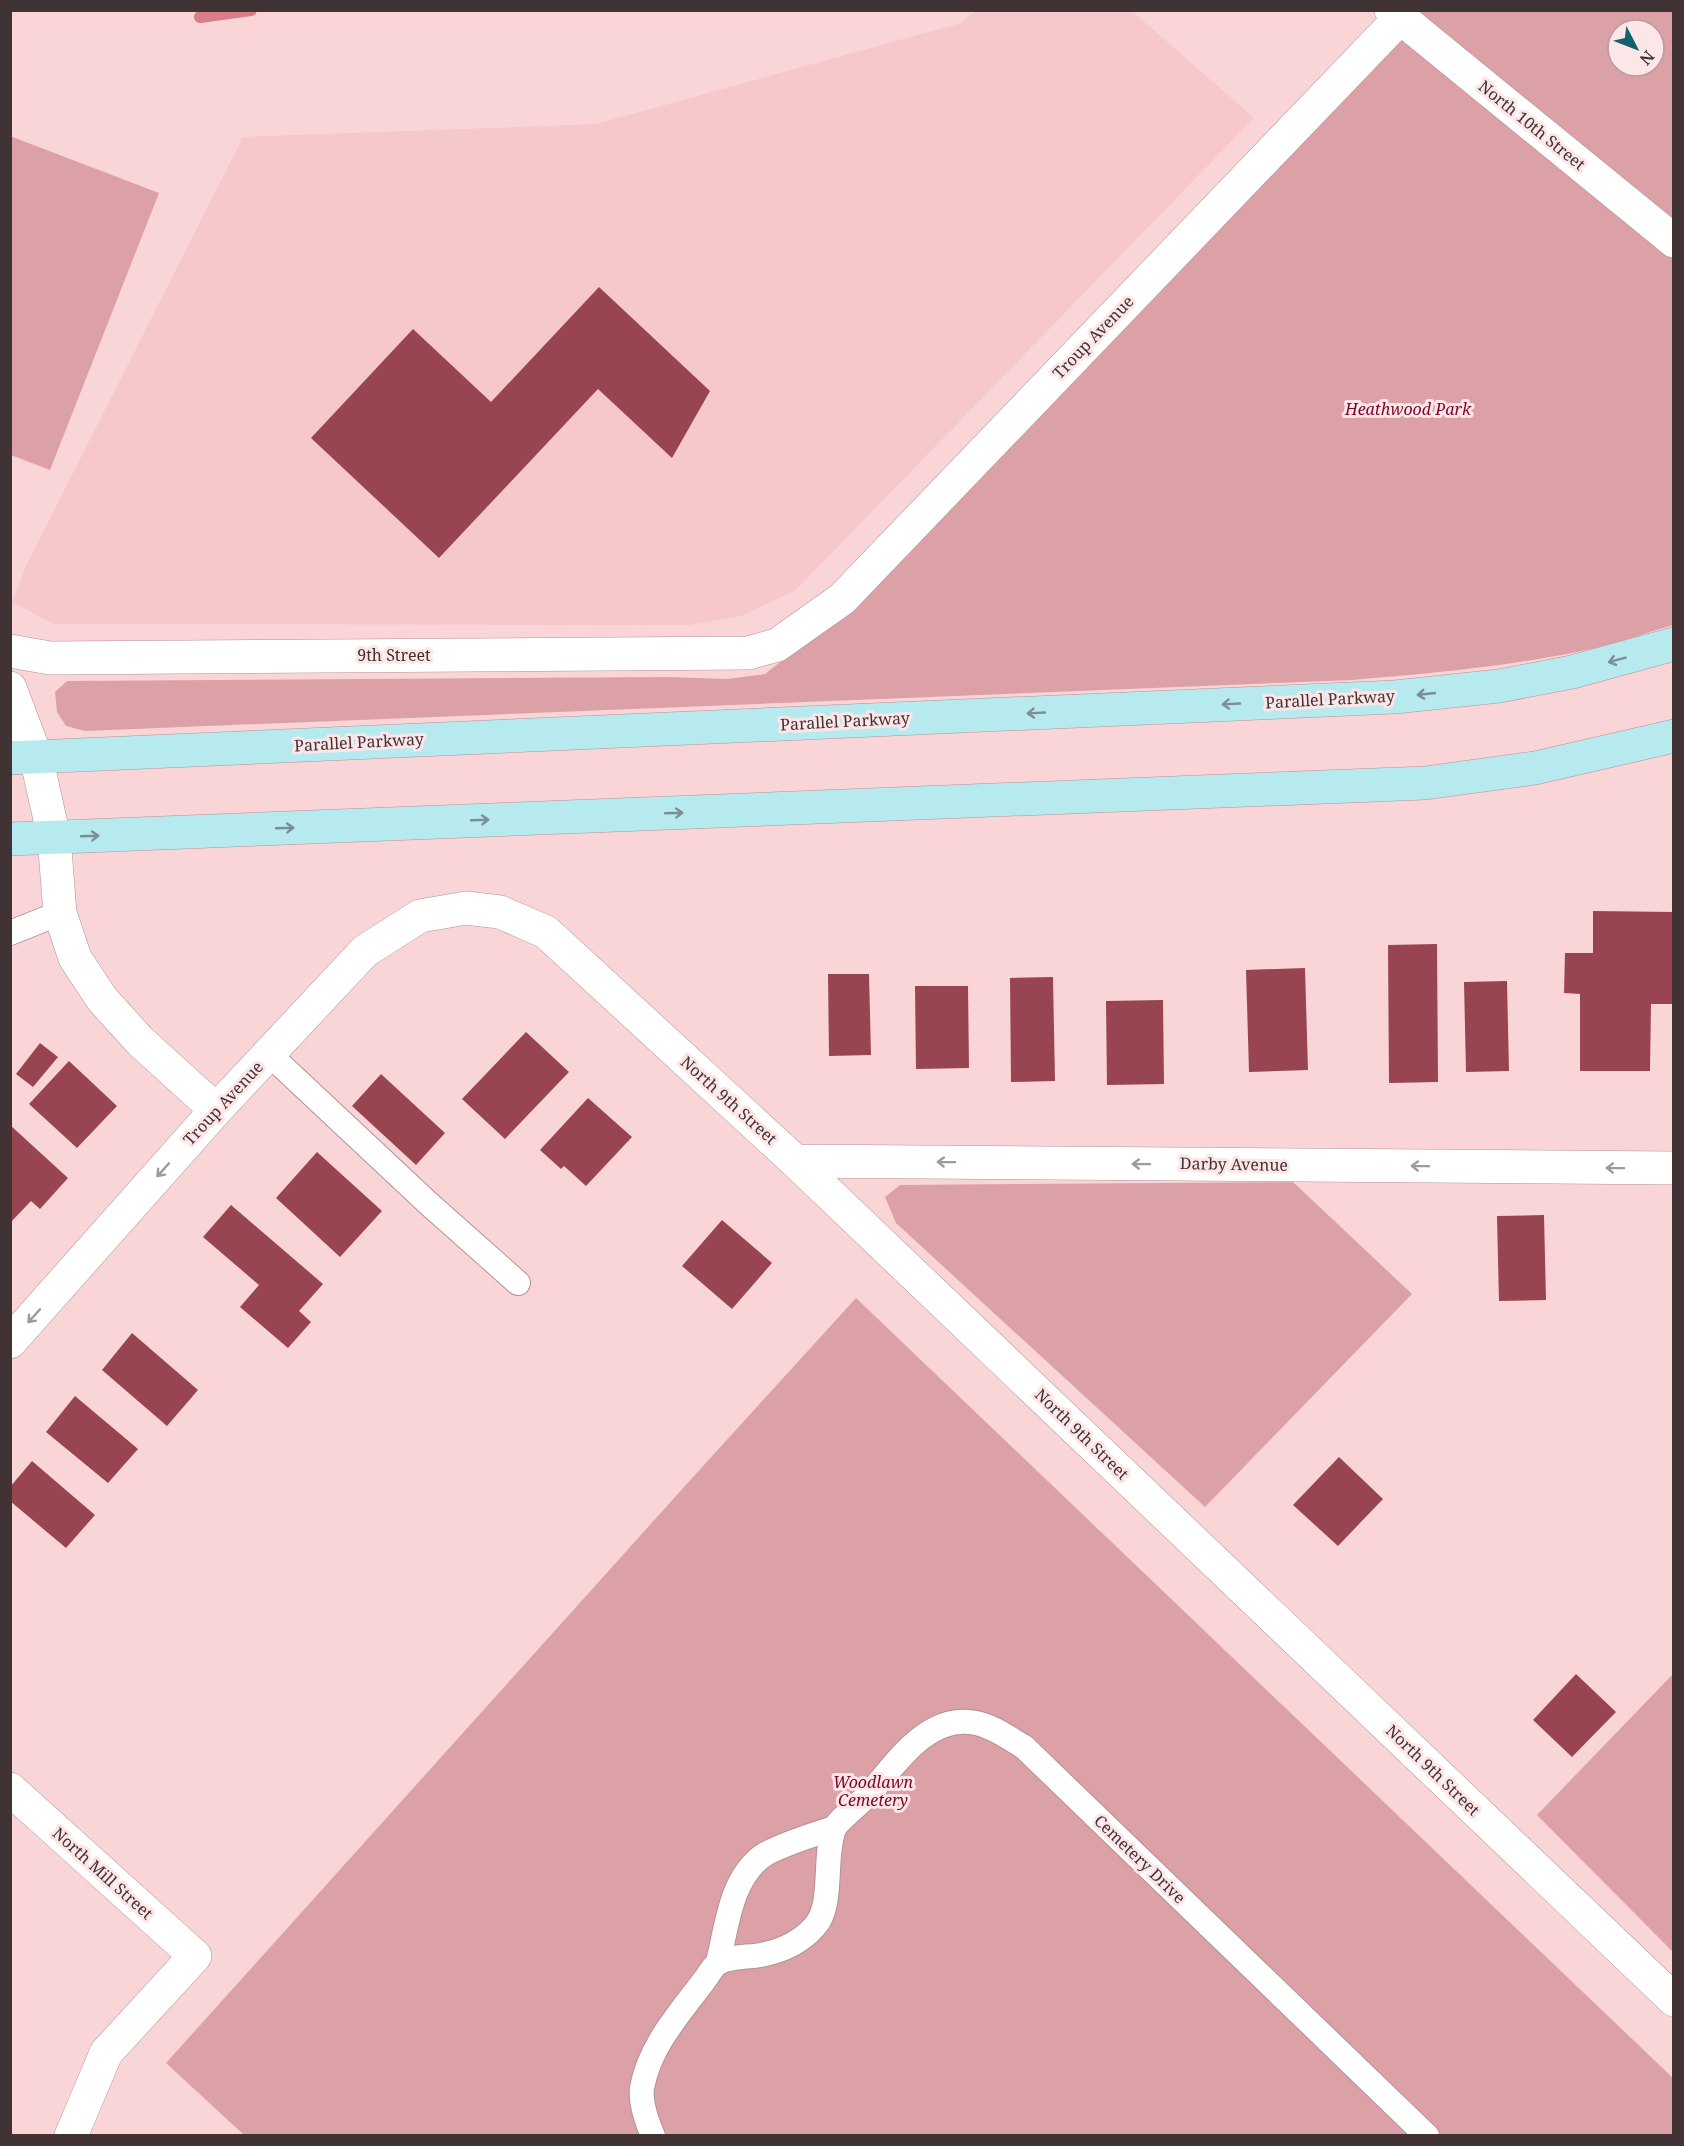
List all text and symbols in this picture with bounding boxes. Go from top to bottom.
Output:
north arrow [1606,18,1666,78]
text: N [1634,46,1660,70]
street label: North 10th Street [1474,75,1590,175]
street label: Troup Avenue [1048,291,1138,383]
park label: Heathwood Park [1344,398,1472,420]
street label: 9th Street [357,644,431,666]
one-way arrow [1608,655,1627,666]
street label: Parallel Parkway [1265,685,1396,713]
one-way arrow [1416,688,1436,699]
one-way arrow [1221,698,1241,709]
street label: Parallel Parkway [780,707,911,735]
one-way arrow [1027,707,1047,718]
street label: Parallel Parkway [294,728,425,756]
one-way arrow [664,807,684,818]
one-way arrow [469,815,489,826]
one-way arrow [274,823,294,834]
one-way arrow [79,830,99,841]
street label: North 9th Street [676,1051,782,1149]
street label: Troup Avenue [178,1056,268,1150]
street label: Darby Avenue [1180,1152,1288,1176]
one-way arrow [937,1156,957,1168]
one-way arrow [1132,1158,1152,1170]
one-way arrow [1411,1160,1431,1172]
one-way arrow [156,1162,170,1177]
one-way arrow [1606,1162,1626,1174]
one-way arrow [27,1308,41,1323]
street label: North 9th Street [1030,1384,1134,1485]
street label: North 9th Street [1381,1720,1485,1821]
park label: Woodlawn Cemetery [833,1771,914,1811]
street label: Cemetery Drive [1090,1810,1190,1908]
street label: North Mill Street [48,1822,158,1924]

